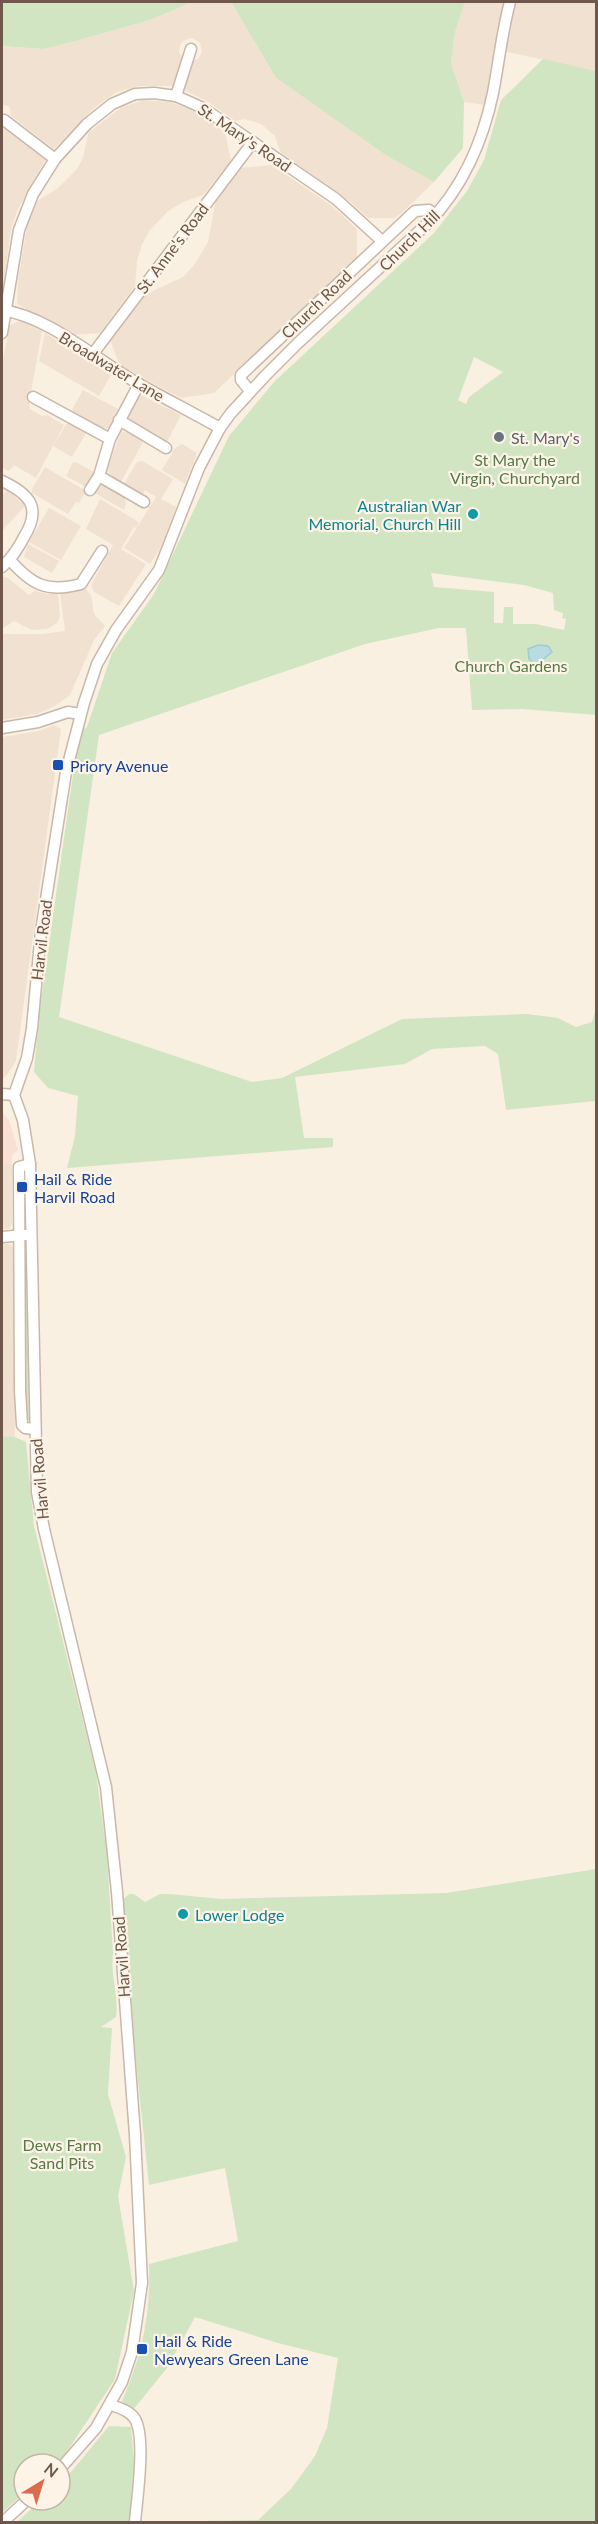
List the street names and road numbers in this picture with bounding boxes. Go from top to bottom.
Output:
street label: St. Mary's Road [195,99,295,175]
street label: St. Anne's Road [132,199,212,297]
street label: Church Hill [375,206,443,274]
street label: Church Road [277,266,355,342]
street label: Broadwater Lane [56,327,168,405]
street label: Harvil Road [27,899,55,981]
street label: Harvil Road [26,1438,52,1520]
street label: Harvil Road [109,1916,133,1998]

